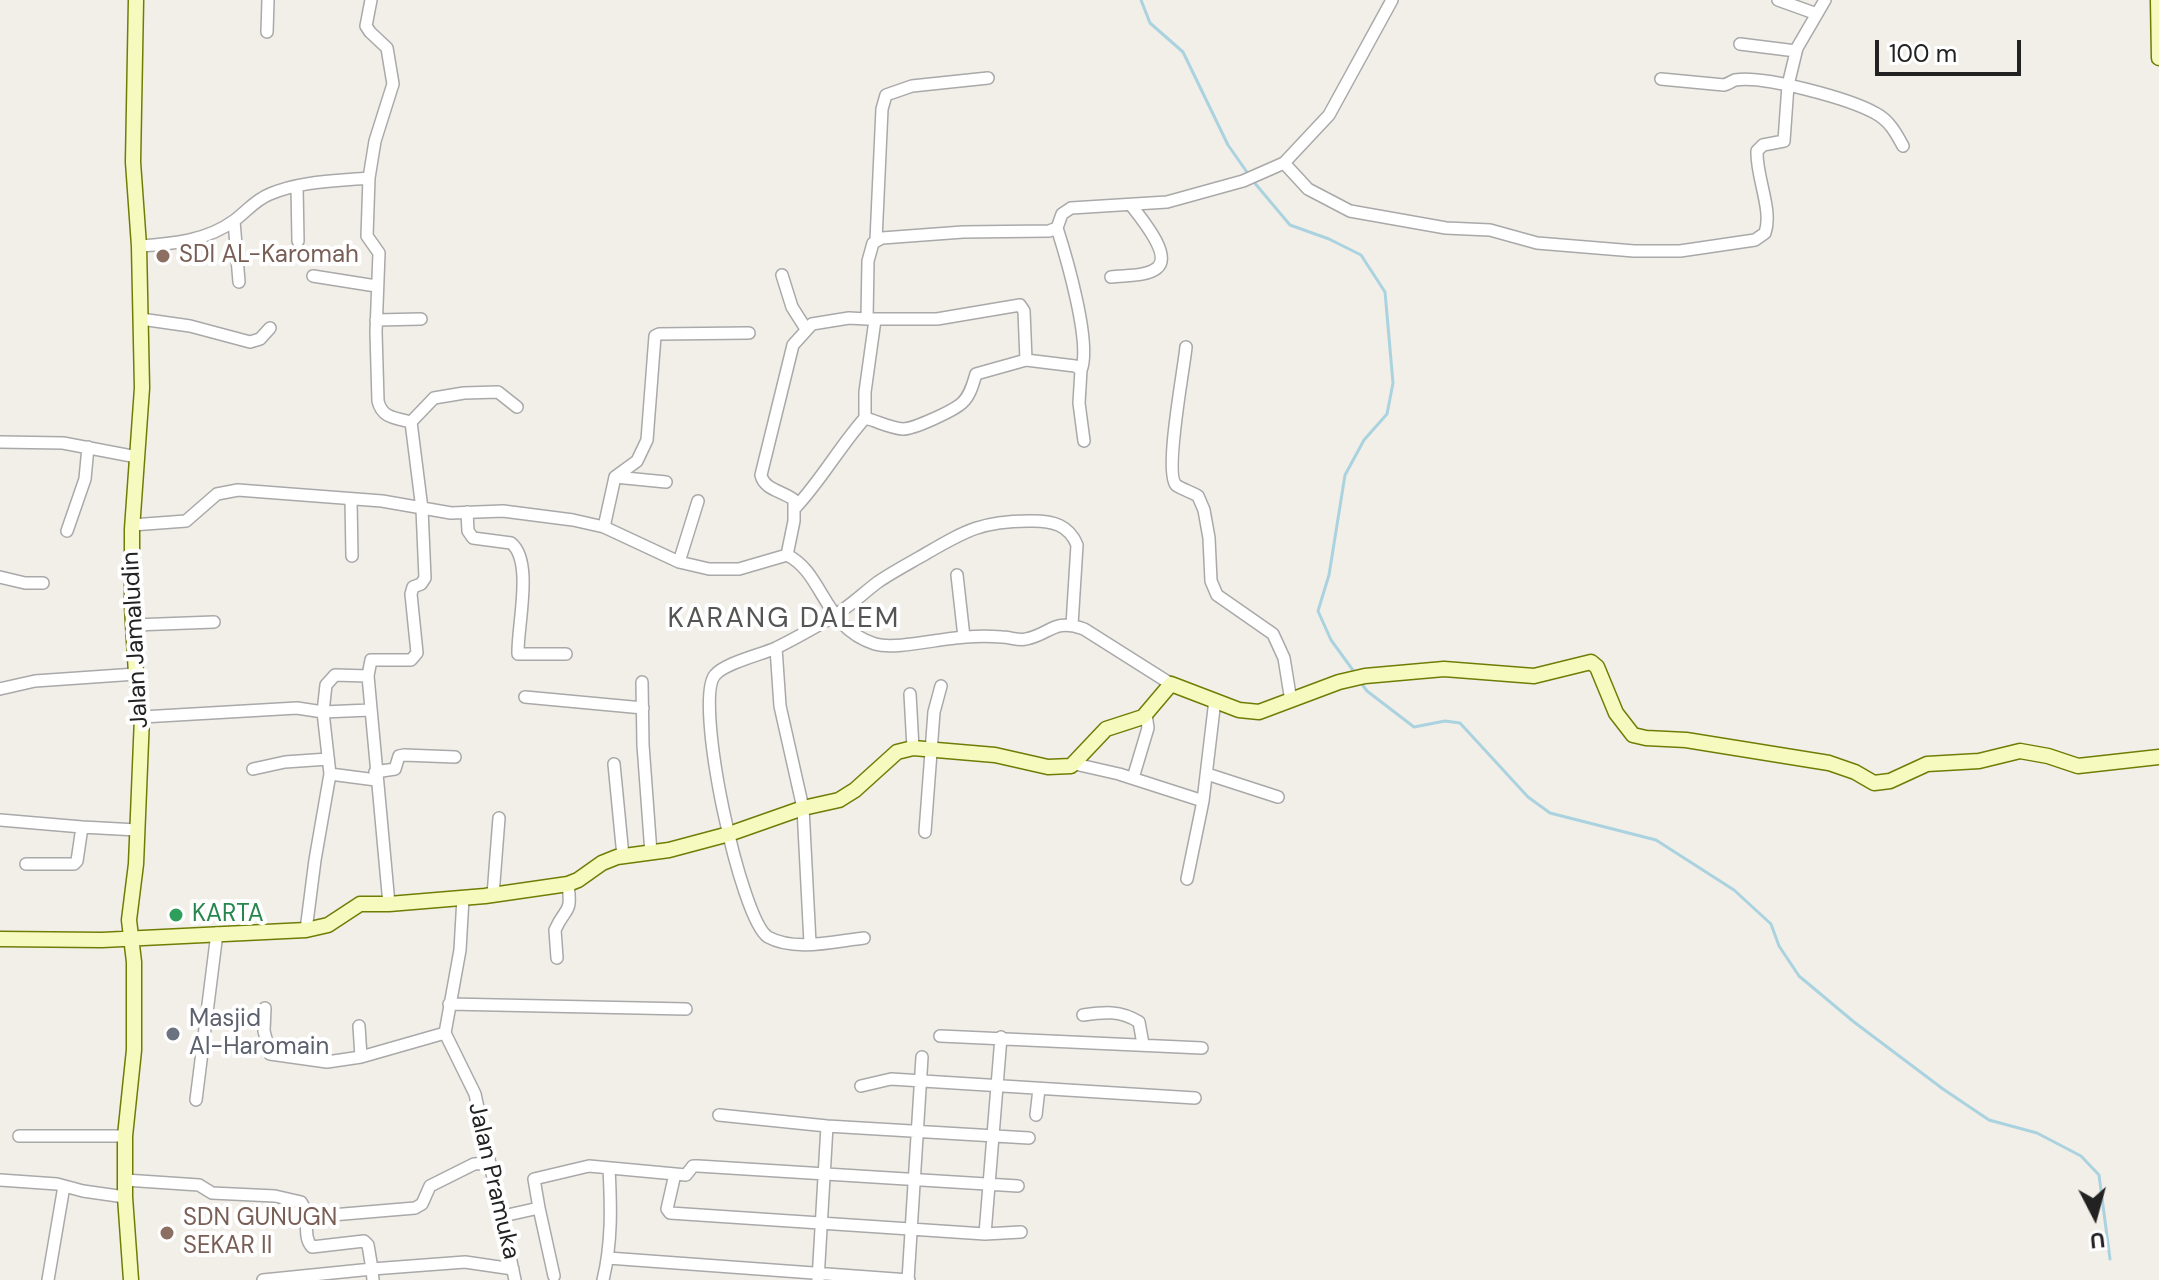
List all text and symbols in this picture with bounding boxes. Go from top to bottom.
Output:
scale bar [1879,24,2025,74]
text: 100 m [1889,38,1957,69]
place label: SDI AL-Karomah [179,242,359,270]
marker: SDI AL-Karomah [154,247,172,265]
street label: Jalan Jamaludin [117,551,155,729]
district label: KARANG DALEM [668,603,900,637]
place label: KARTA [192,901,264,929]
marker: KARTA [167,906,185,924]
place label: Masjid Al-Haromain [189,1006,329,1062]
marker: Masjid Al-Haromain [164,1025,182,1043]
street label: Jalan Pramuka [461,1100,525,1262]
north arrow [2055,1176,2135,1256]
place label: SDN GUNUGN SEKAR II [183,1205,337,1261]
marker: SDN GUNUGN SEKAR II [158,1224,176,1242]
text: U [2089,1225,2107,1256]

